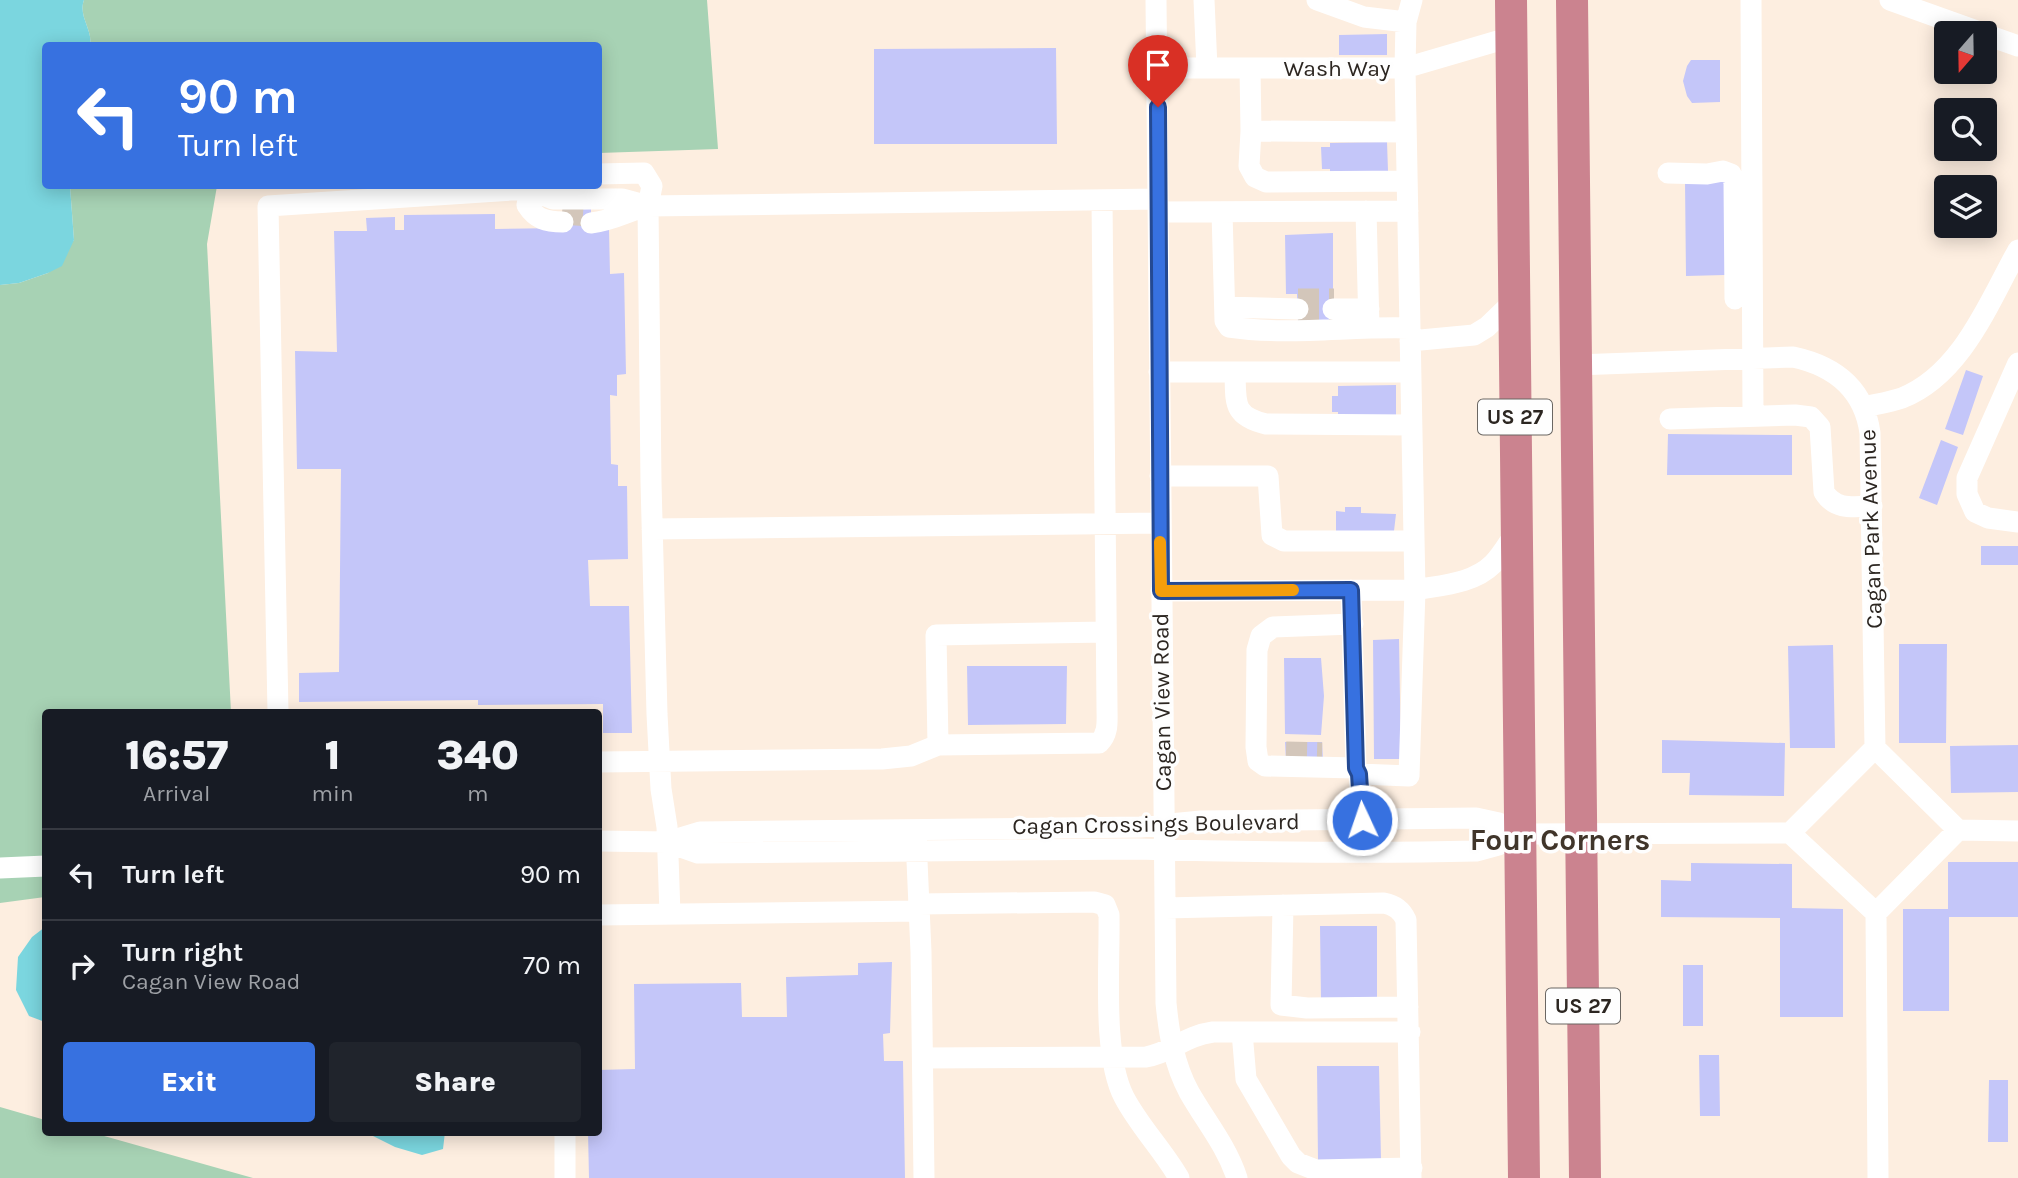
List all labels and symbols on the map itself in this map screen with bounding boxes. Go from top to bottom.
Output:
north arrow [1934,21,1997,84]
pin [1128,35,1188,107]
street label: Wash Way [1283,55,1391,82]
road number: US 27 [1478,400,1552,434]
street label: Cagan Park Avenue [1854,429,1888,629]
street label: Cagan View Road [1147,613,1177,791]
position arrow [1325,783,1399,857]
street label: Cagan Crossings Boulevard [1012,808,1300,840]
district label: Four Corners [1470,822,1650,858]
road number: US 27 [1546,988,1620,1024]

